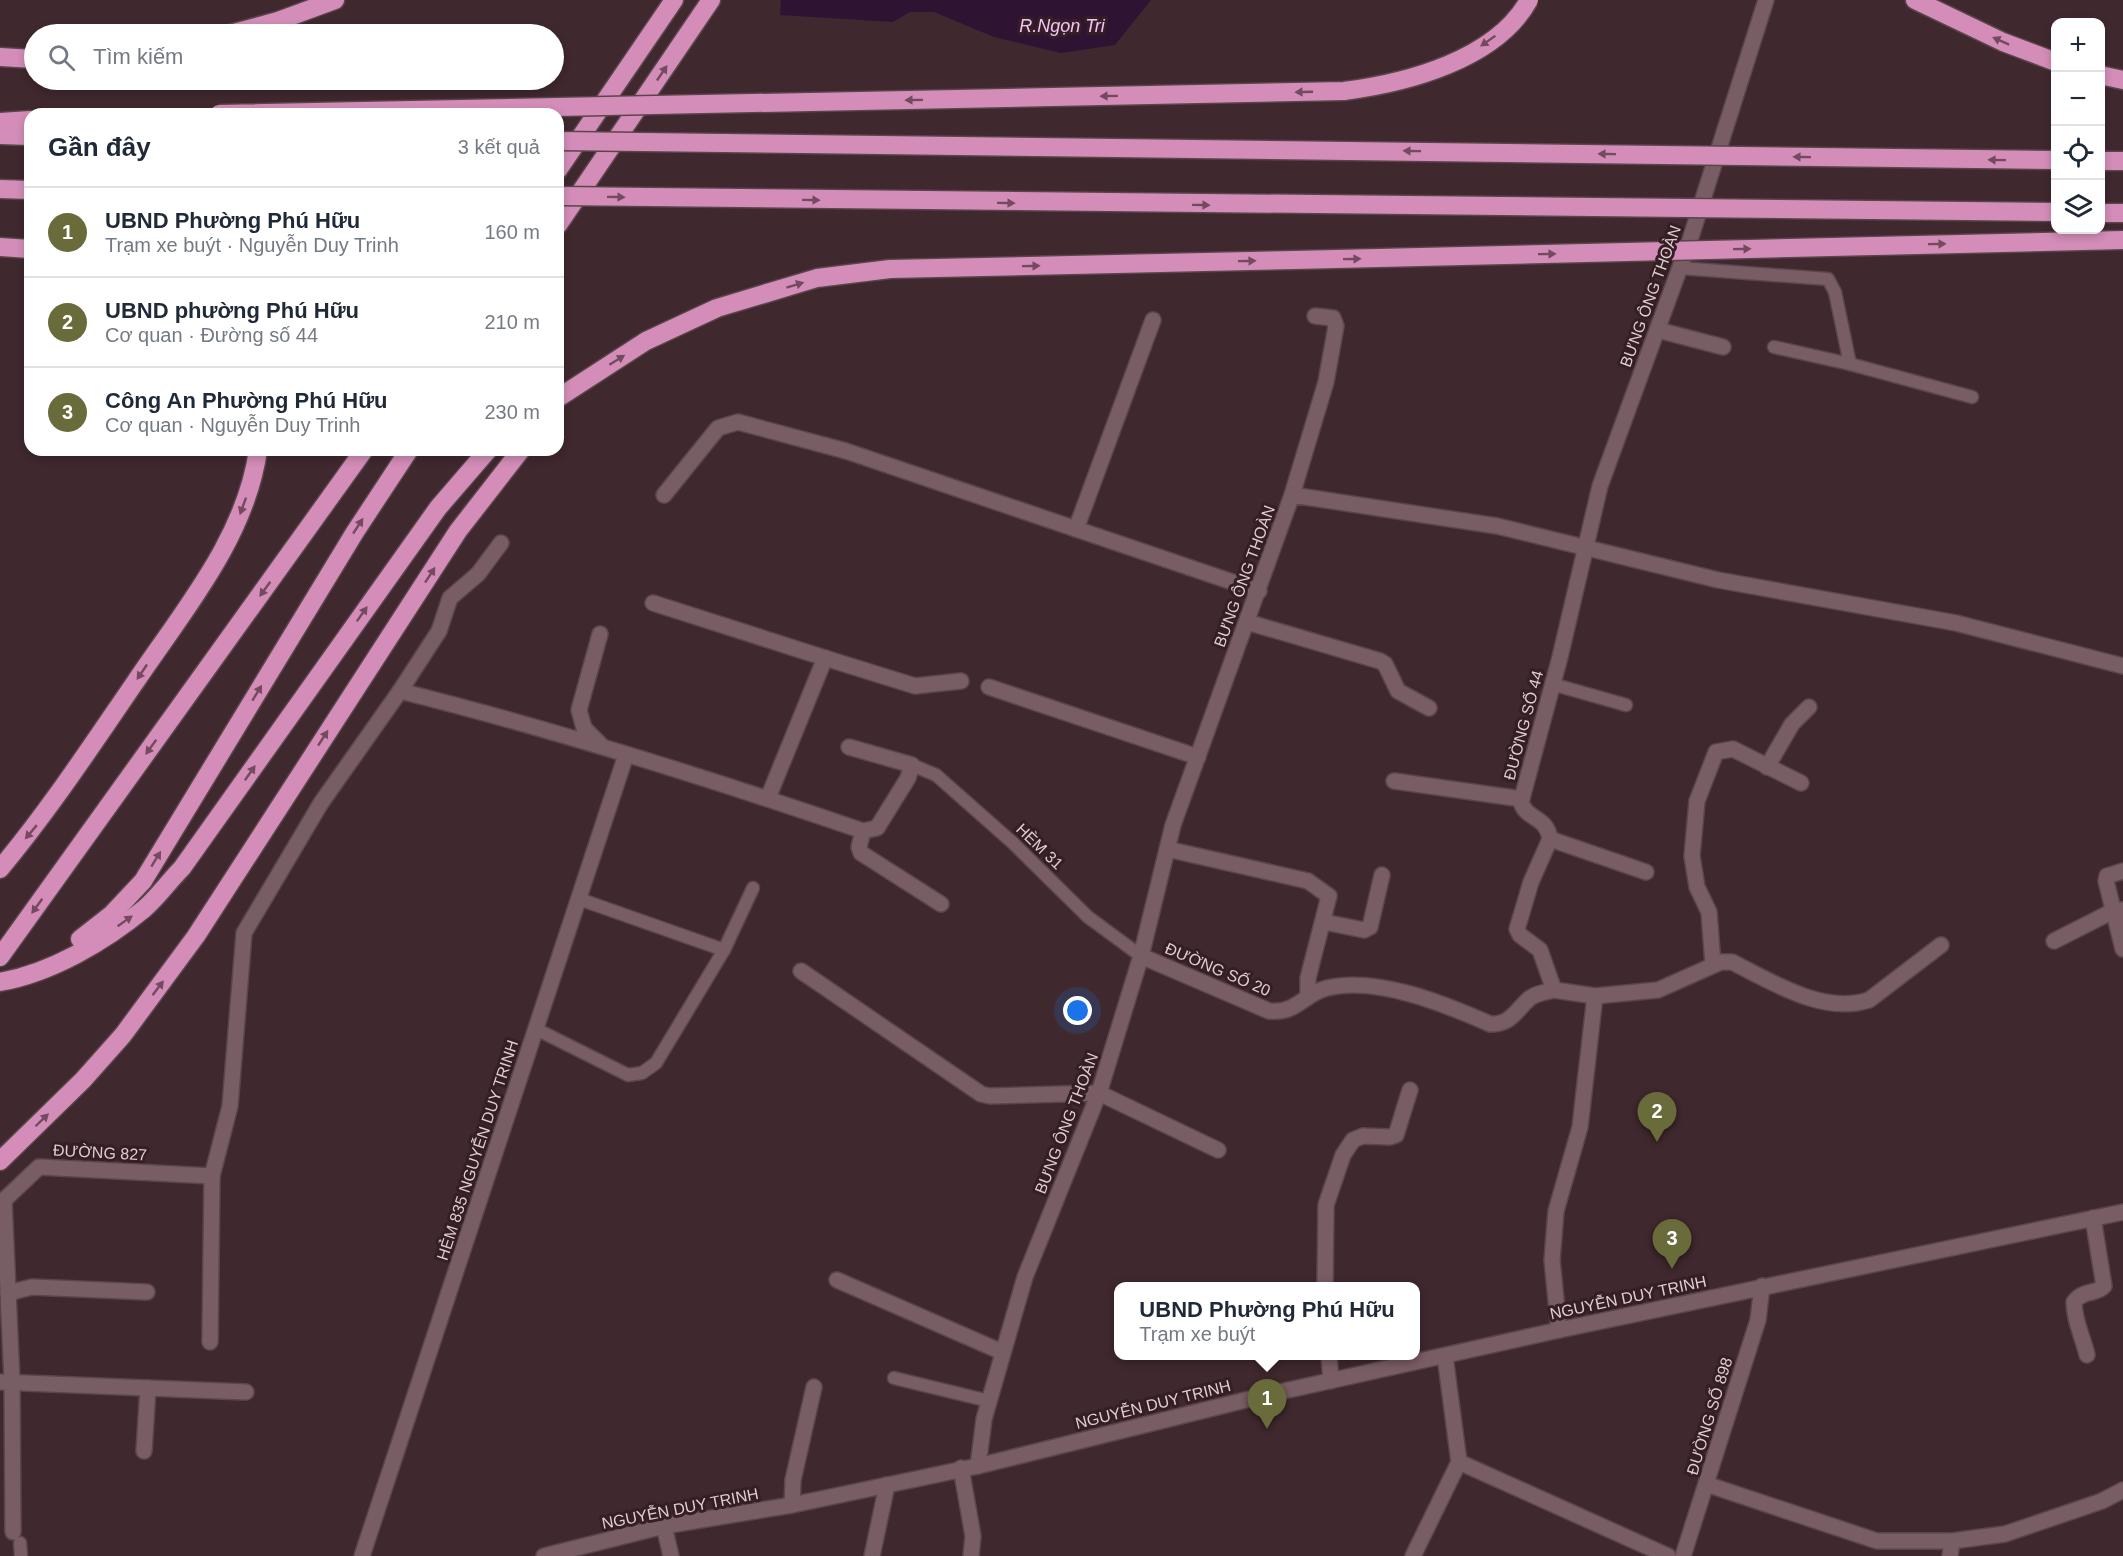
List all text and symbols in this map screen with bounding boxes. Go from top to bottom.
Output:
water label: R.Ngọn Tri [1019,16,1106,36]
map controls [2051,18,2105,234]
button: + [2051,18,2105,72]
search box [24,24,564,90]
one-way arrow [1480,35,1496,47]
one-way arrow [1992,36,2010,45]
icon: search [45,41,78,74]
text: Tìm kiếm [93,44,183,69]
one-way arrow [656,65,668,81]
button: − [2051,72,2105,126]
one-way arrow [1294,88,1313,97]
one-way arrow [1099,91,1118,100]
one-way arrow [904,95,923,104]
button: locate [2051,126,2105,180]
text: Gần đây [48,132,151,162]
text: 3 kết quả [458,136,540,158]
one-way arrow [1403,147,1422,156]
one-way arrow [1598,149,1617,159]
one-way arrow [1793,152,1812,162]
one-way arrow [1988,155,2007,164]
button: layers [2051,180,2105,234]
one-way arrow [607,192,626,202]
one-way arrow [802,196,821,205]
one-way arrow [997,198,1016,208]
one-way arrow [1192,200,1211,210]
text: UBND Phường Phú Hữu [105,208,360,233]
text: 1 [62,221,73,243]
text: 160 m [484,221,540,243]
street label: BƯNG ÔNG THOÀN [1616,223,1684,369]
text: Trạm xe buýt · Nguyễn Duy Trinh [105,234,399,256]
one-way arrow [1928,239,1947,249]
one-way arrow [1733,244,1752,253]
one-way arrow [1538,249,1557,258]
one-way arrow [1343,254,1362,263]
one-way arrow [1237,256,1256,266]
one-way arrow [1021,262,1040,271]
one-way arrow [786,280,804,289]
text: UBND phường Phú Hữu [105,298,359,323]
text: 2 [62,311,73,333]
text: 210 m [484,311,540,333]
text: Cơ quan · Đường số 44 [105,324,318,346]
one-way arrow [608,354,624,366]
text: Công An Phường Phú Hữu [105,388,388,413]
text: 3 [62,401,73,423]
text: 230 m [484,401,540,423]
text: Cơ quan · Nguyễn Duy Trinh [105,414,360,436]
one-way arrow [238,497,247,515]
street label: BƯNG ÔNG THOÀN [1210,503,1278,649]
one-way arrow [353,518,364,534]
one-way arrow [424,567,435,583]
one-way arrow [259,581,271,597]
one-way arrow [356,607,368,622]
one-way arrow [136,664,148,680]
street label: ĐƯỜNG SỐ 44 [1499,668,1546,782]
one-way arrow [252,684,262,701]
one-way arrow [318,730,329,746]
one-way arrow [145,739,157,755]
one-way arrow [244,766,256,782]
street label: HÈM 31 [1013,819,1067,873]
one-way arrow [24,824,37,840]
one-way arrow [150,851,161,867]
one-way arrow [31,897,43,913]
one-way arrow [116,916,133,927]
street label: ĐƯỜNG SỐ 20 [1163,938,1274,999]
one-way arrow [151,980,164,996]
your location [1063,996,1092,1025]
street label: HẺM 835 NGUYỄN DUY TRINH [433,1038,521,1262]
street label: BƯNG ÔNG THOÀN [1031,1050,1101,1196]
pin: 2 [1638,1092,1676,1142]
one-way arrow [35,1113,50,1127]
street label: ĐƯỜNG 827 [53,1141,148,1163]
pin: 3 [1652,1220,1692,1269]
street label: NGUYỄN DUY TRINH [1548,1272,1708,1322]
popup [1114,1282,1420,1360]
text: UBND Phường Phú Hữu [1139,1297,1395,1322]
text: Trạm xe buýt [1139,1323,1255,1345]
street label: ĐƯỜNG SỐ 898 [1682,1355,1735,1477]
street label: NGUYỄN DUY TRINH [1073,1376,1233,1432]
pin: 1 [1248,1380,1286,1429]
street label: NGUYỄN DUY TRINH [600,1484,760,1532]

